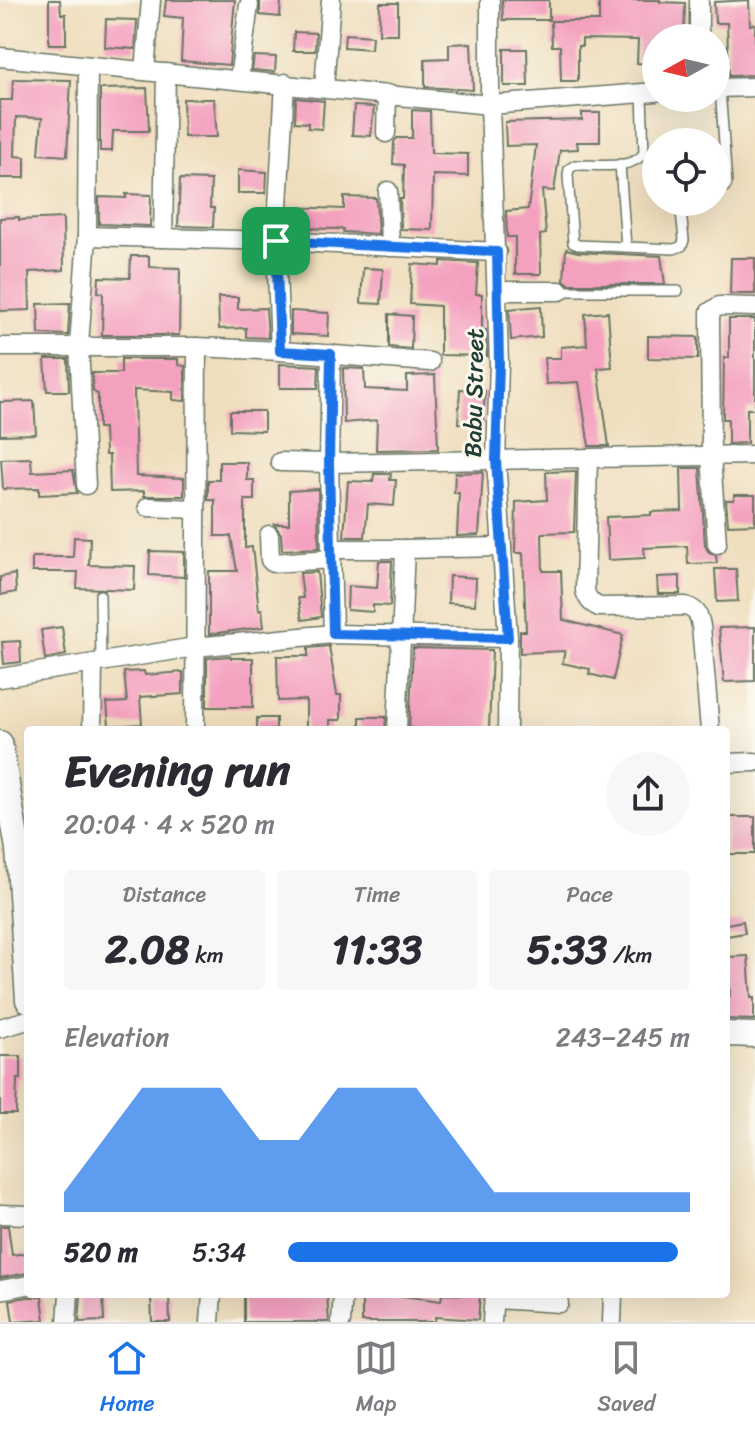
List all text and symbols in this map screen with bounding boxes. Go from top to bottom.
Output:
north arrow [642,24,730,112]
map controls [642,24,730,216]
button: locate [642,128,730,216]
pin [242,207,310,275]
icon: arrive [254,219,298,263]
street label: Babu Street [452,328,496,458]
text: Evening run [64,732,290,810]
button: share [606,752,690,836]
text: 20:04 · 4 × 520 m [64,801,275,847]
text: Distance [123,875,206,914]
text: Time [354,875,400,914]
text: Pace [566,875,613,914]
text: 2.08 [105,914,189,985]
text: 11:33 [332,914,422,985]
text: 5:33 [527,914,607,985]
text: km [189,936,224,975]
text: /km [607,936,653,975]
text: Elevation [64,1014,169,1060]
text: 243–245 m [556,1014,690,1060]
text: 520 m [64,1229,138,1275]
text: 5:34 [192,1229,246,1275]
tab: Home [100,1336,155,1423]
tab: Map [354,1336,398,1423]
tab: Saved [597,1336,655,1423]

